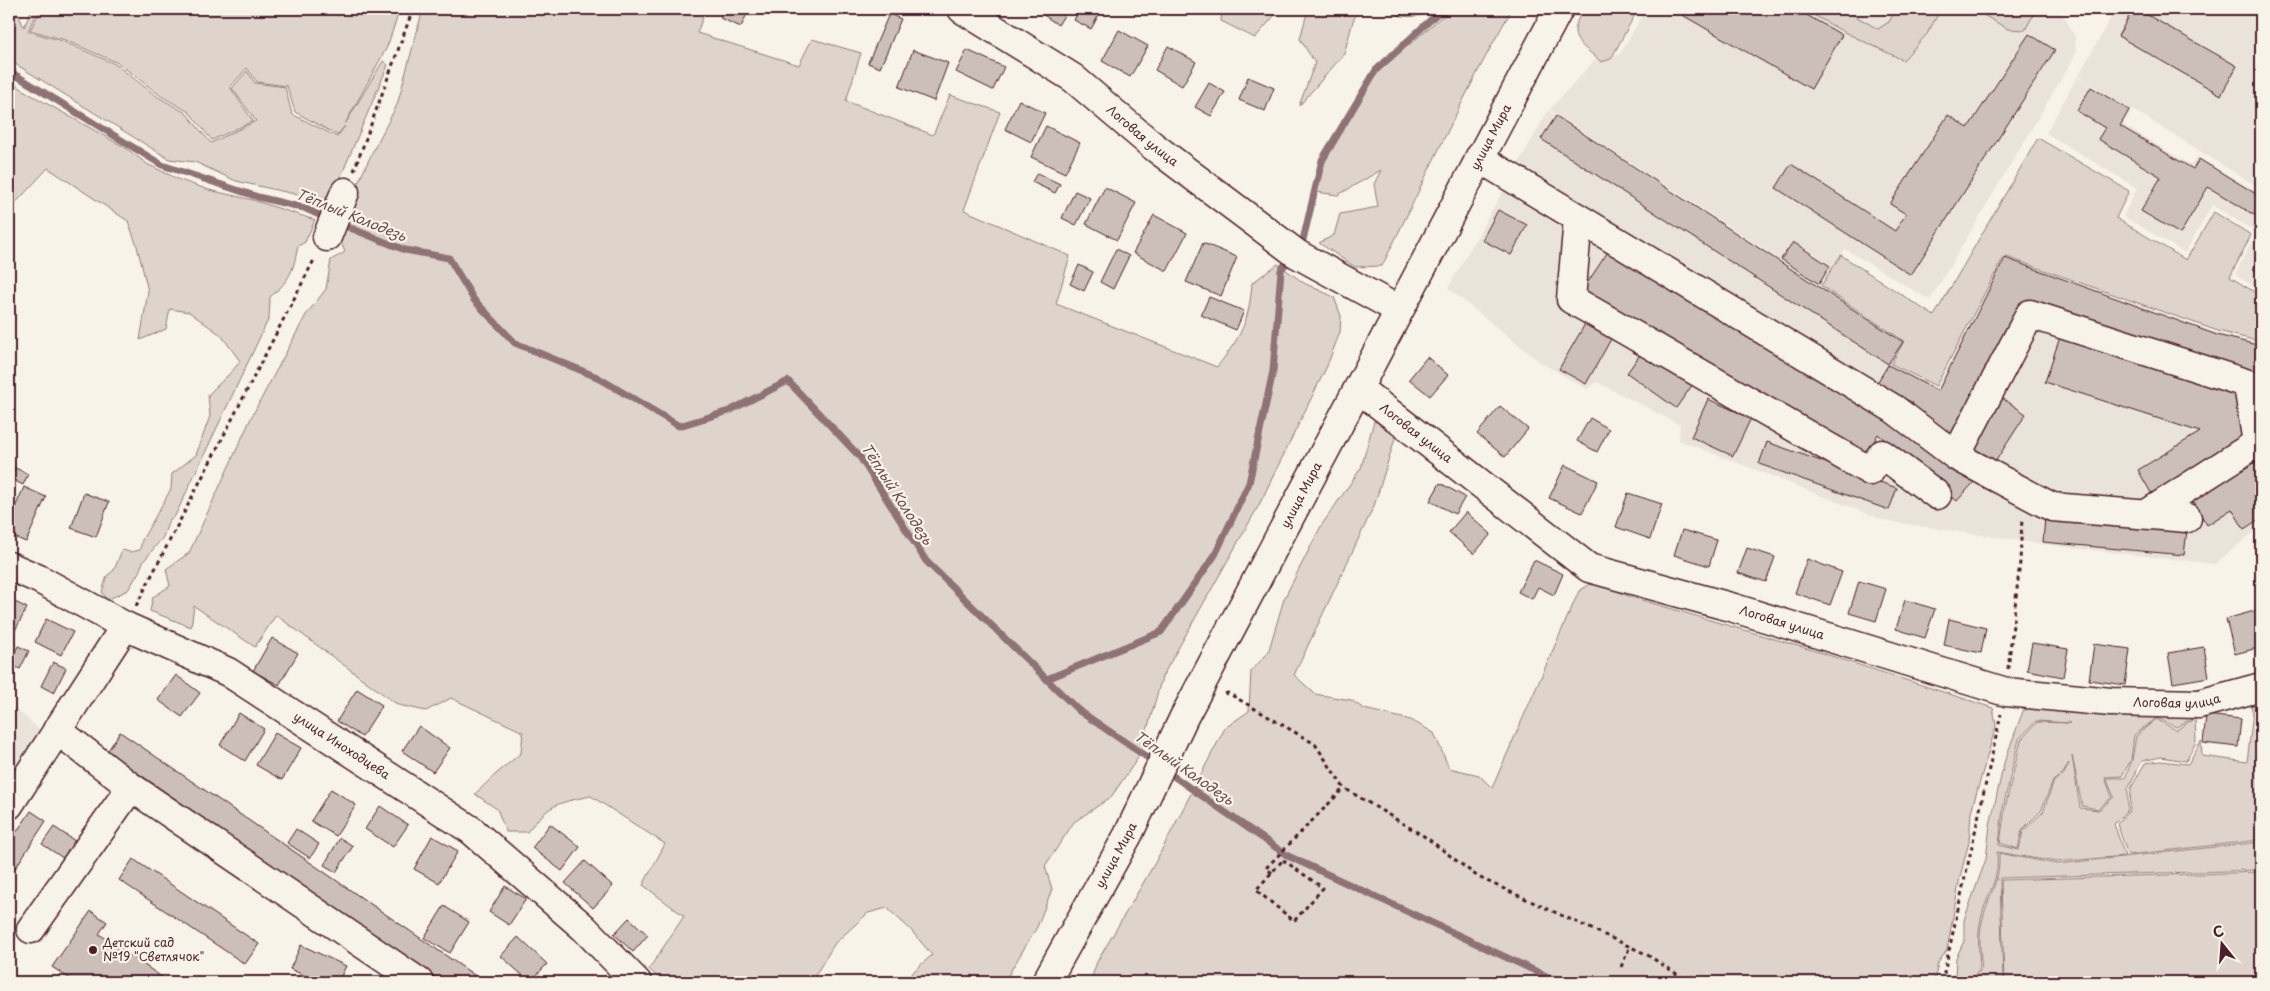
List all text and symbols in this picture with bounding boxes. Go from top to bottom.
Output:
street label: Логовая улица [1103,100,1183,170]
street label: улица Мира [1465,100,1515,173]
water label: Тёплый Колодезь [293,183,410,247]
street label: Логовая улица [1376,398,1457,467]
water label: Тёплый Колодезь [857,439,939,549]
street label: улица Мира [1276,458,1326,531]
street label: Логовая улица [1738,600,1827,644]
street label: Логовая улица [2133,688,2223,712]
street label: улица Иноходцева [290,707,394,783]
water label: Тёплый Колодезь [1130,725,1239,810]
street label: улица Мира [1090,819,1141,891]
north arrow [2198,918,2248,968]
text: С [2210,920,2226,943]
place label: Детский сад №19 "Светлячок" [102,933,204,965]
marker: Детский сад №19 "Светлячок" [87,944,99,956]

